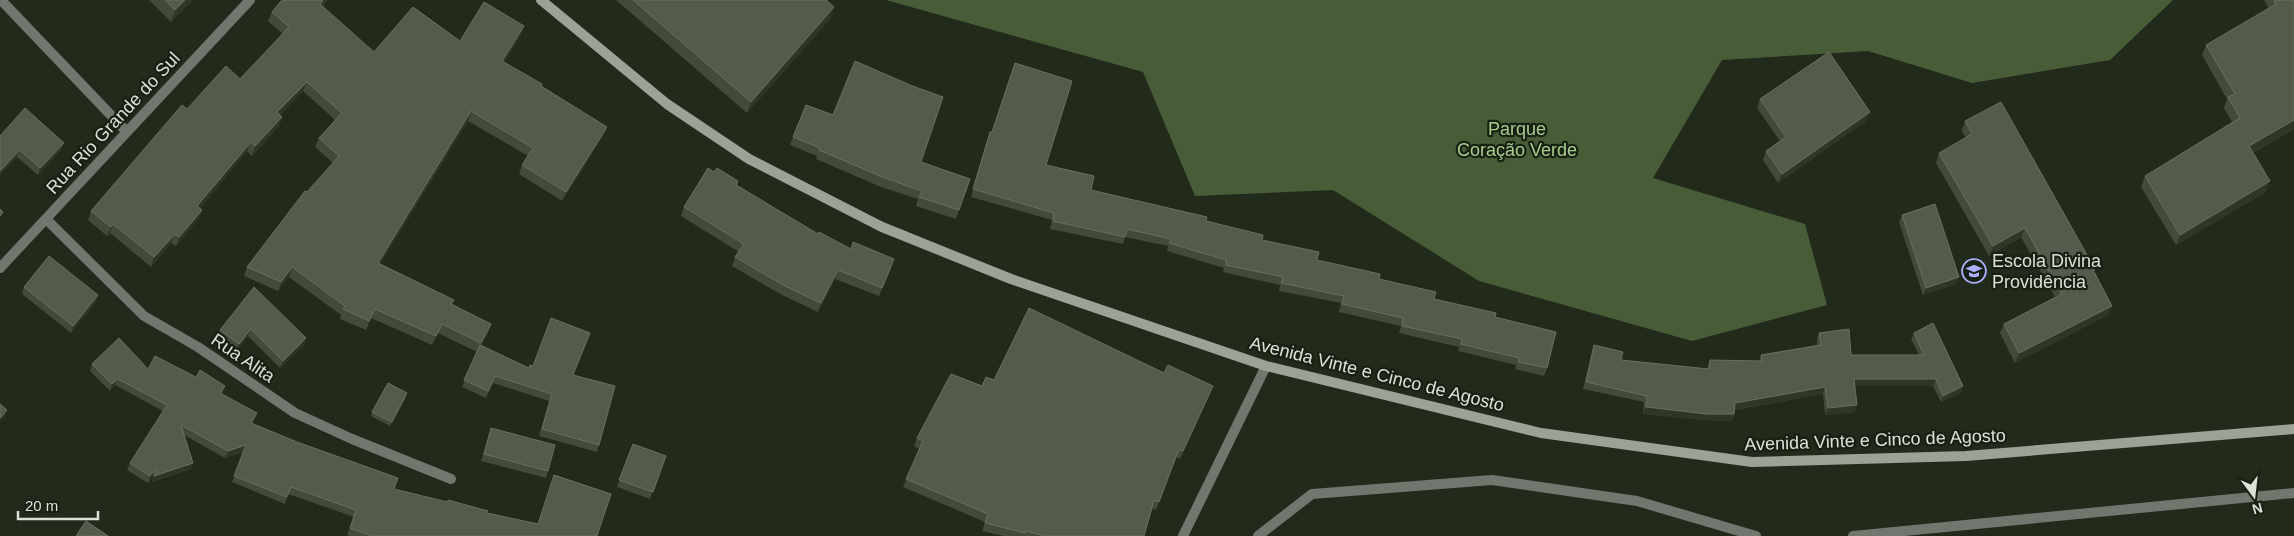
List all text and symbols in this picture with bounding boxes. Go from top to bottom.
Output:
street label: Rua Rio Grande do Sul [42,48,184,198]
park label: Parque Coração Verde [1457,119,1577,160]
place label: Escola Divina Providência [1992,251,2102,292]
school or university icon: Escola Divina Providência [1961,258,1987,284]
street label: Rua Alita [208,330,279,387]
street label: Avenida Vinte e Cinco de Agosto [1248,333,1506,415]
street label: Avenida Vinte e Cinco de Agosto [1744,425,2006,455]
north arrow [2229,471,2279,521]
scale bar [18,488,98,520]
text: 20 m [25,497,58,514]
text: N [2250,500,2264,518]

